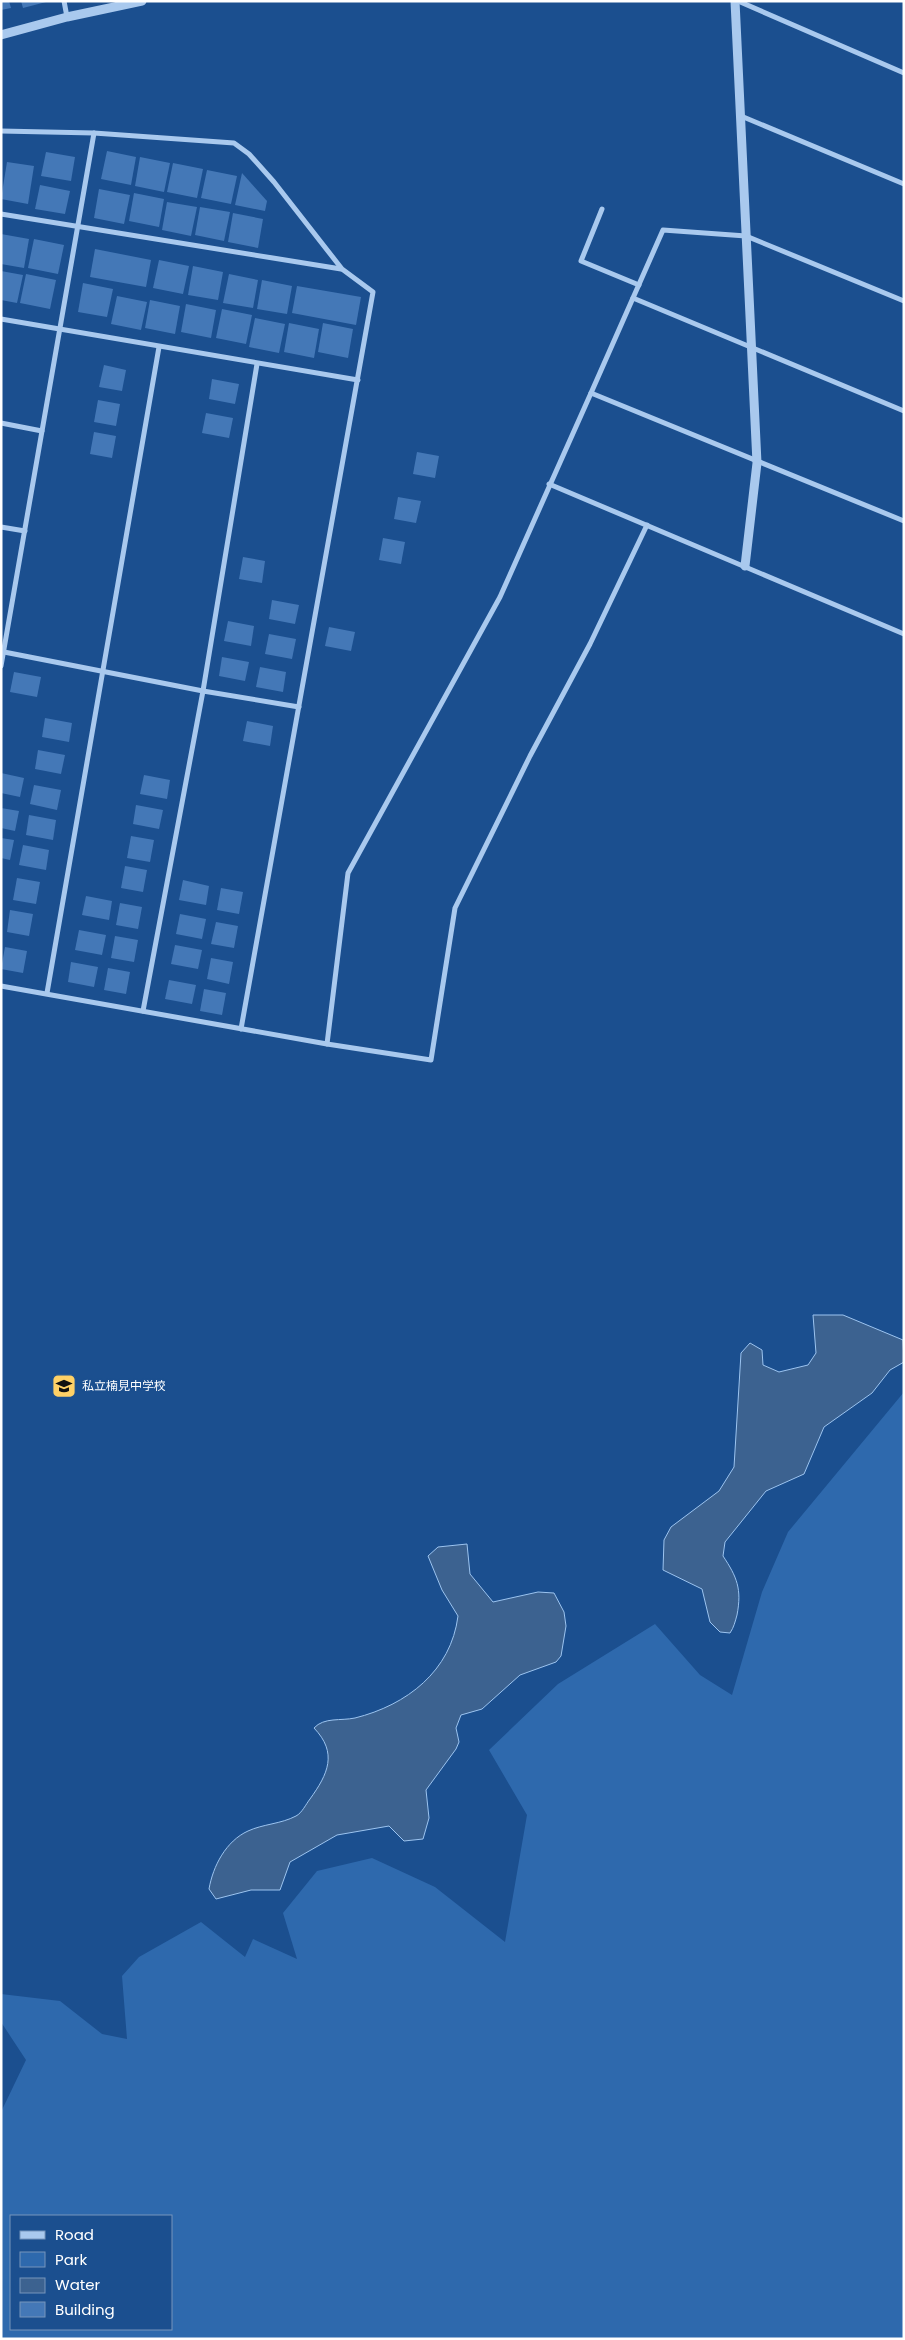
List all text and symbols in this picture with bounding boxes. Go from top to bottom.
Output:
school or university icon: 私立楠見中学校 [51,1373,77,1399]
place label: 私立楠見中学校 [82,1377,166,1394]
legend [10,2215,172,2330]
text: Road [55,2224,94,2245]
text: Park [55,2249,87,2270]
text: Water [55,2274,101,2295]
text: Building [55,2299,115,2320]

